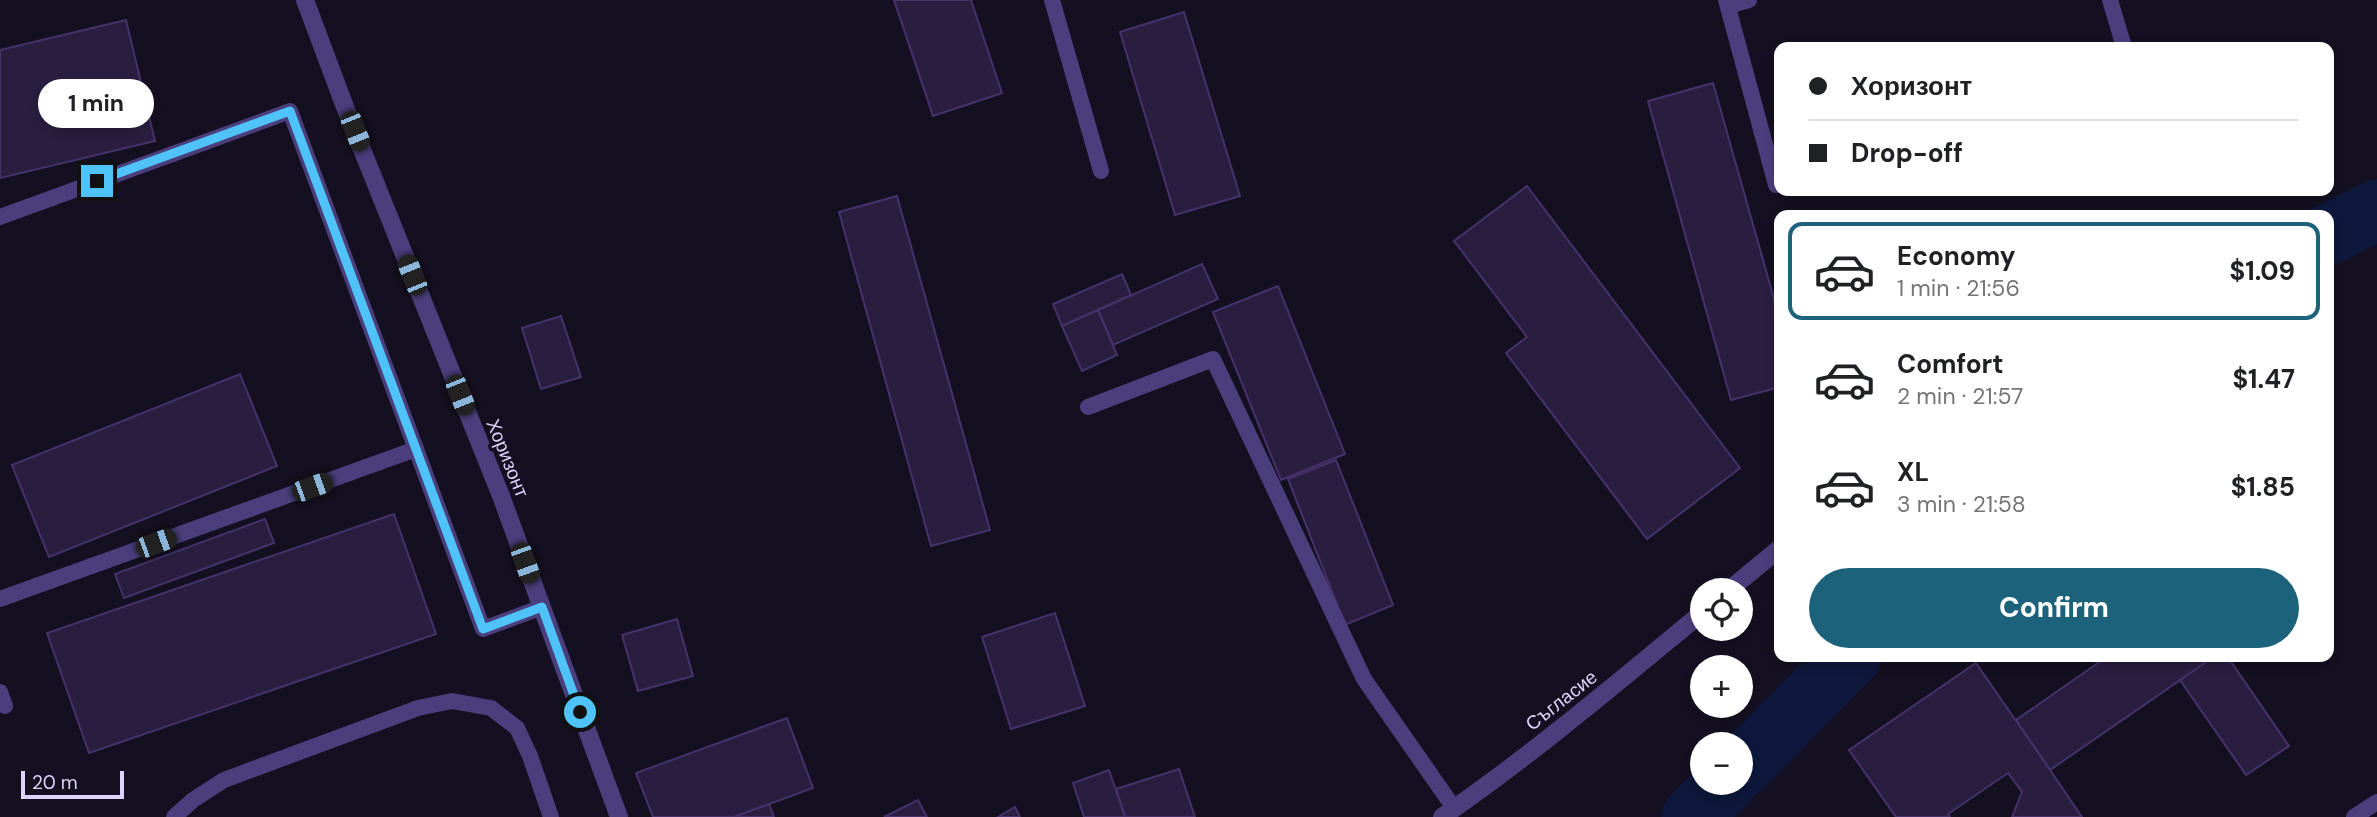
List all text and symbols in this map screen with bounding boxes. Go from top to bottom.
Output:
text: Хоризонт [1851,69,1972,103]
callout: 1 min [39,80,155,128]
text: 1 min [68,88,124,118]
car [338,108,373,154]
text: Drop-off [1851,136,1963,170]
route end [81,165,113,197]
text: Economy [1897,239,2015,273]
icon: car [1813,240,1876,303]
car [395,252,430,298]
text: $1.09 [2230,254,2295,288]
text: 1 min · 21:56 [1897,273,2020,303]
text: Comfort [1897,347,2003,381]
icon: car [1813,348,1876,411]
text: $1.47 [2232,362,2295,396]
car [443,372,478,418]
text: 2 min · 21:57 [1897,381,2023,411]
street label: Хоризонт [480,415,535,501]
text: XL [1897,455,1929,489]
icon: car [1813,456,1876,519]
car [289,470,336,504]
text: $1.85 [2231,470,2295,504]
text: 3 min · 21:58 [1897,489,2026,519]
car [133,526,180,560]
car [508,540,543,586]
button: Confirm [1809,568,2299,648]
map controls [1690,578,1753,795]
button: locate [1690,578,1753,641]
button: + [1690,655,1753,718]
street label: Съгласие [1520,665,1602,736]
route start [564,696,596,728]
button: − [1690,732,1753,795]
scale bar [21,768,124,800]
text: 20 m [32,770,78,795]

